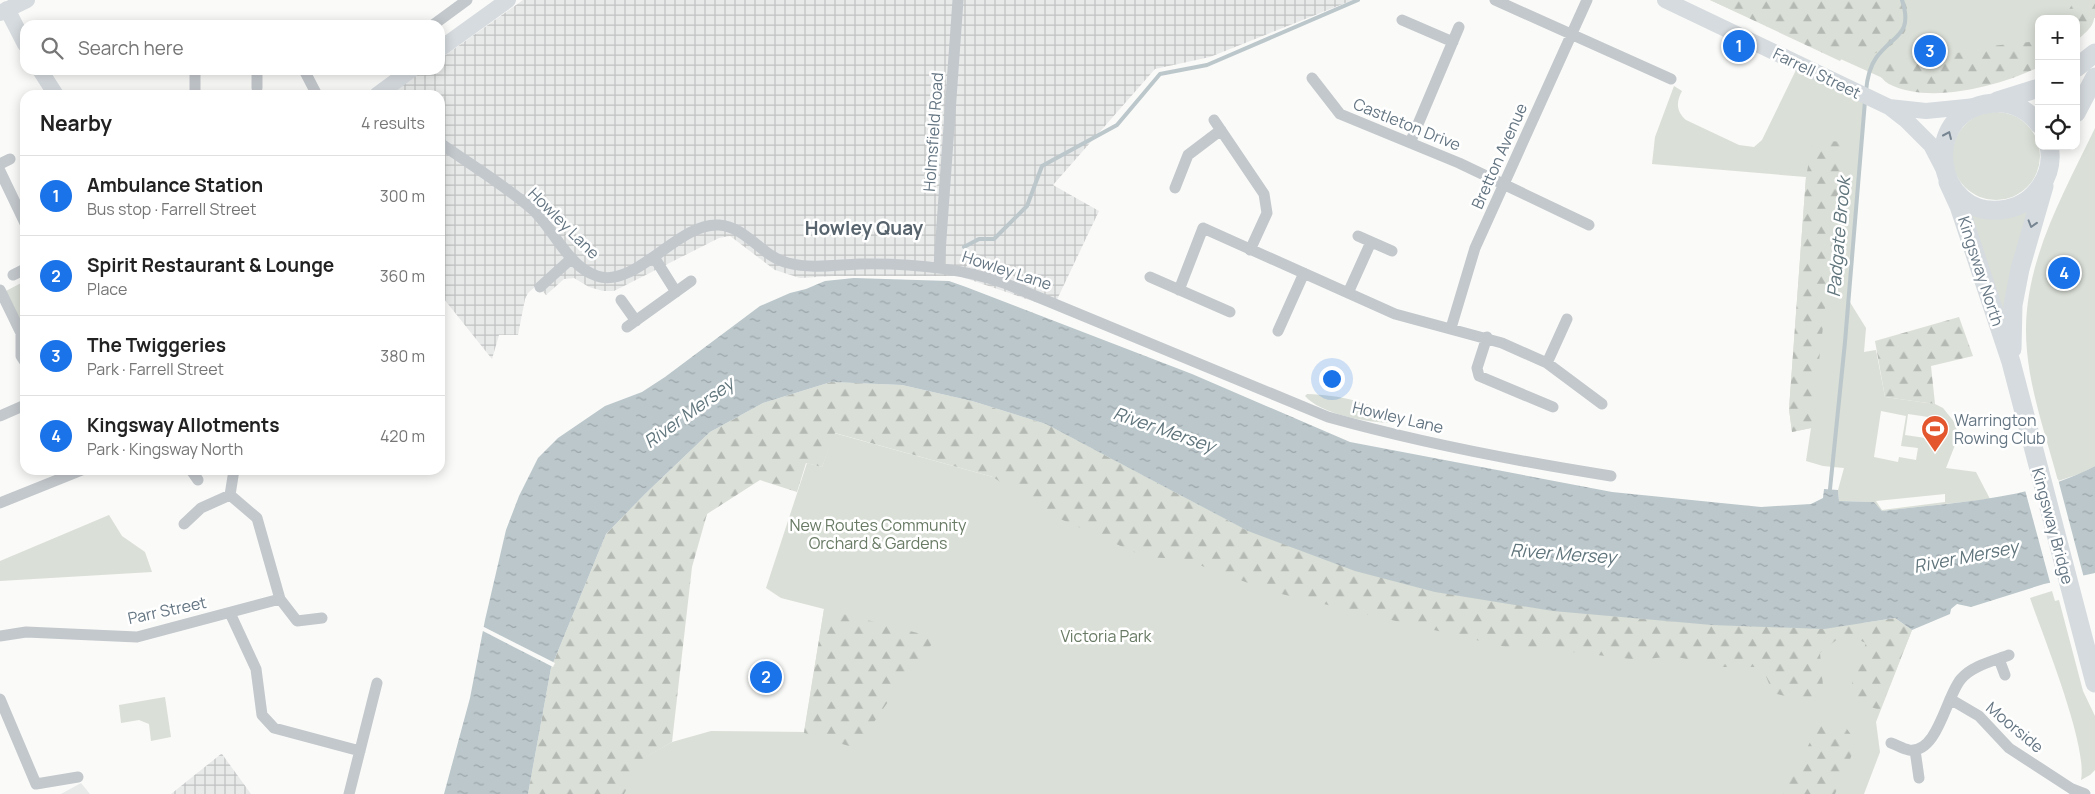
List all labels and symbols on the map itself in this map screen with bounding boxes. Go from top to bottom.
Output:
pin: 1 [1723,27,1755,65]
pin: 3 [1914,32,1946,70]
street label: Farrell Street [1769,42,1865,104]
street label: Holmsfield Road [918,72,948,192]
street label: Castleton Drive [1350,92,1464,156]
street label: Bretton Avenue [1466,100,1532,212]
one-way arrow [1941,131,1952,140]
water label: Padgate Brook [1821,173,1855,298]
street label: Howley Lane [523,182,605,264]
street label: Kingsway North [1953,213,2009,329]
district label: Howley Quay [805,215,924,241]
one-way arrow [2027,219,2037,228]
street label: Howley Lane [959,245,1055,295]
pin: 4 [2048,254,2080,292]
your location [1319,366,1345,392]
water label: River Mersey [638,370,740,453]
street label: Howley Lane [1350,396,1446,438]
water label: River Mersey [1110,400,1221,458]
place label: Warrington Rowing Club [1954,409,2046,449]
sports icon: Warrington Rowing Club [1920,414,1950,453]
street label: Kingsway Bridge [2027,465,2079,587]
park label: New Routes Community Orchard & Gardens [790,514,967,554]
water label: River Mersey [1911,534,2023,578]
water label: River Mersey [1509,537,1619,569]
street label: Parr Street [126,591,208,629]
park label: Victoria Park [1061,625,1153,647]
pin: 2 [750,658,782,696]
street label: Moorside [1982,696,2048,758]

